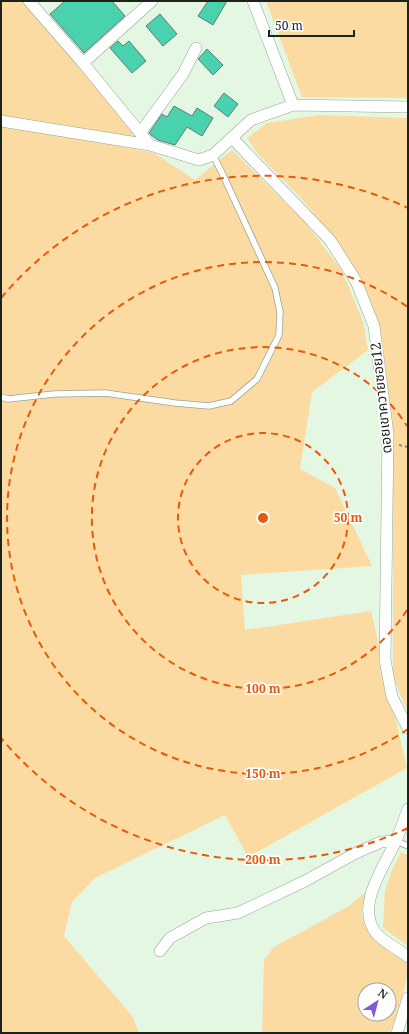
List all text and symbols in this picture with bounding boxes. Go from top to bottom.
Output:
scale bar [269,12,354,38]
text: 50 m [275,17,303,34]
street label: ดอยเขาควายซอย12 [365,342,396,455]
text: 50 m [334,509,362,526]
centre of rings [256,511,270,525]
text: 100 m [245,680,281,697]
text: 150 m [245,765,281,782]
text: 200 m [245,851,281,868]
north arrow [357,982,397,1022]
text: N [375,985,391,1002]

